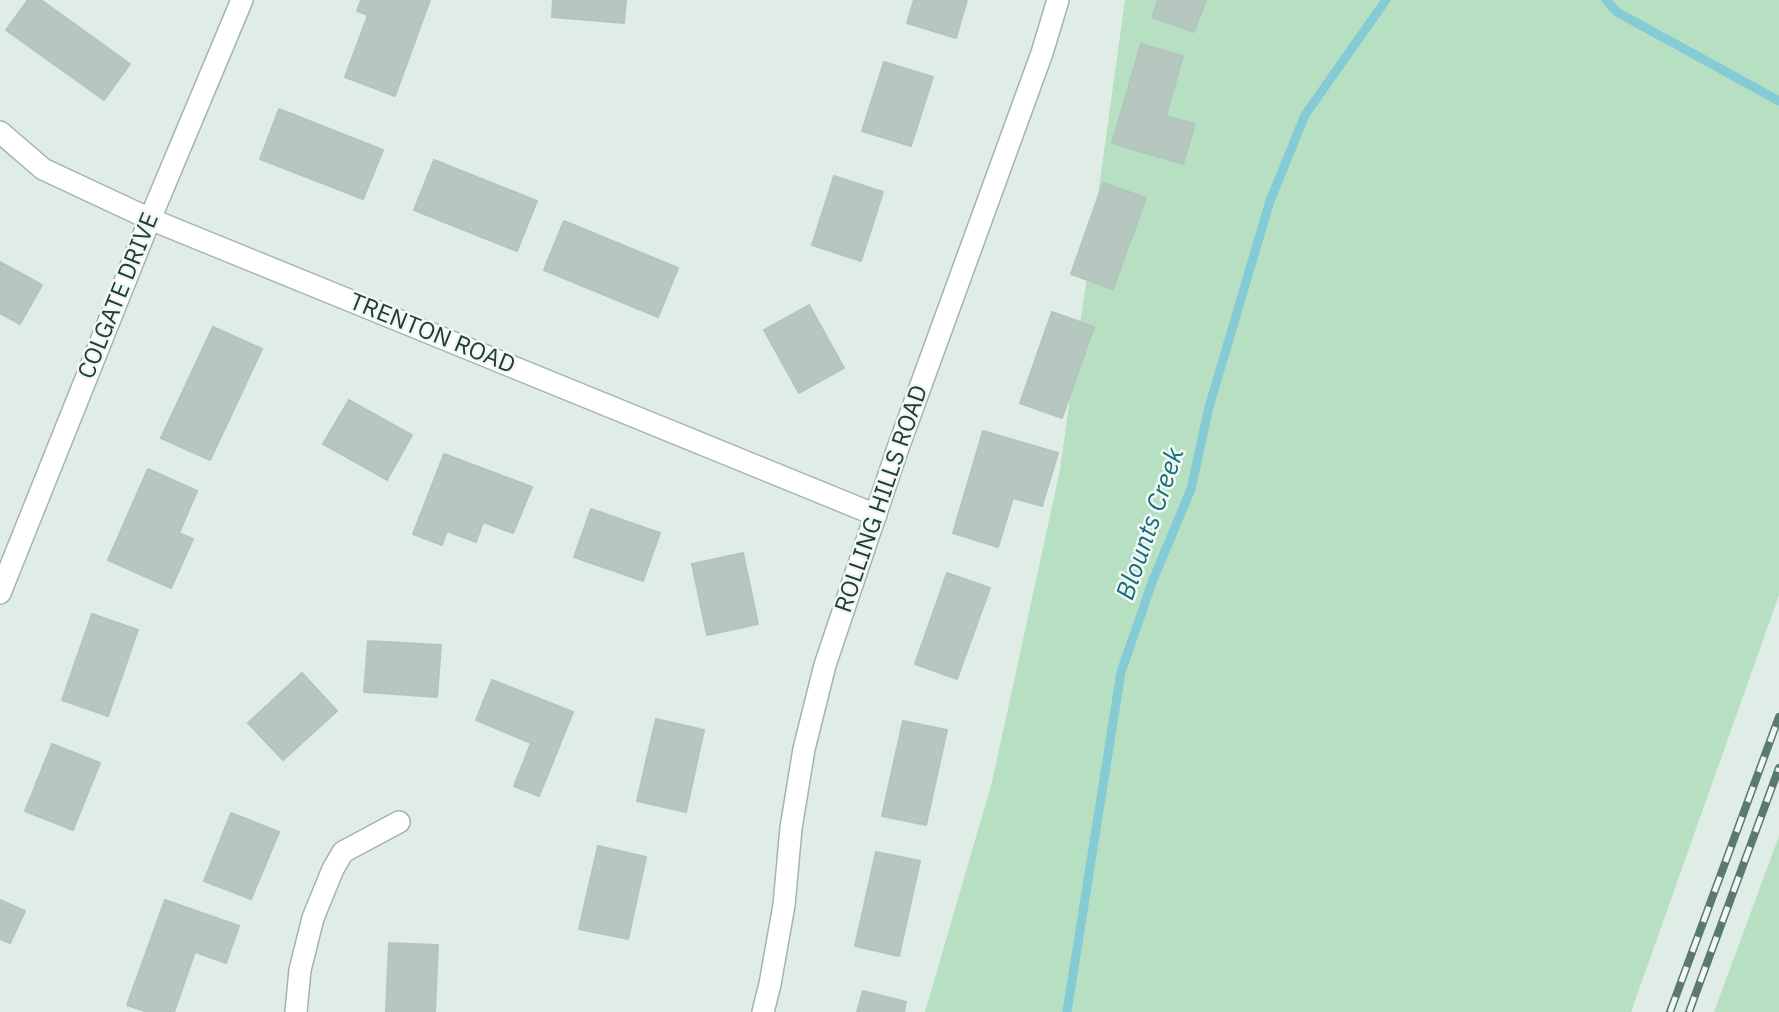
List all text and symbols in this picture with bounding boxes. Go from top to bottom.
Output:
street label: COLGATE DRIVE [73,209,165,383]
street label: TRENTON ROAD [345,288,519,380]
street label: ROLLING HILLS ROAD [830,382,934,616]
water label: Blounts Creek [1110,444,1192,604]

